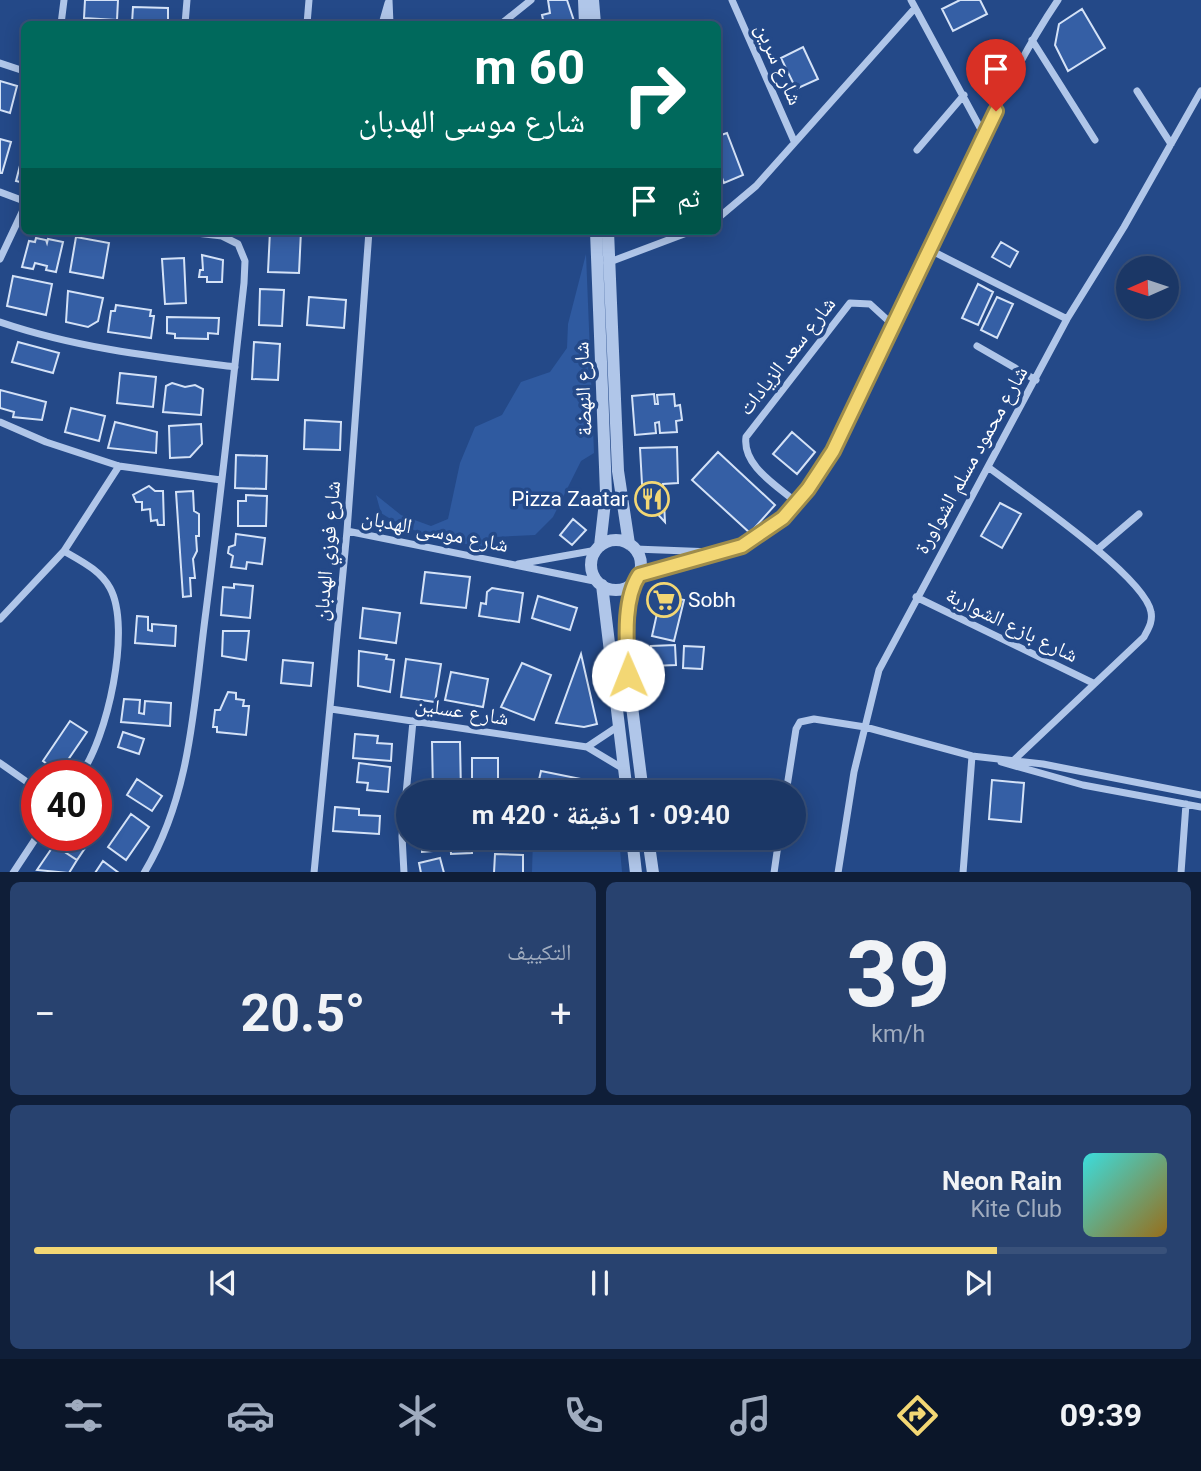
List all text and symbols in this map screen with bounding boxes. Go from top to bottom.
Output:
street label: شارع سرين [749,19,808,109]
text: 60 m [474,39,585,96]
pin [966,39,1026,111]
icon: right [609,49,700,140]
icon: arrive [977,50,1015,88]
text: شارع موسى الهدبان [358,102,585,140]
icon: arrive [625,182,663,220]
text: ثم [677,183,700,213]
north arrow [1116,256,1180,318]
map controls [1116,256,1179,319]
street label: شارع سعد الزيادات [733,292,841,420]
street label: شارع النهضة [569,341,598,437]
street label: شارع محمود مسلم الشواورة [909,362,1034,559]
street label: شارع فوزي الهدبان [309,480,349,623]
restaurant icon: Pizza Zaatar [633,480,671,518]
place label: Pizza Zaatar [511,487,628,511]
street label: شارع موسى الهدبان [359,505,510,558]
supermarket icon: Sobh [645,581,683,619]
street label: شارع بازع الشواربة [942,583,1082,668]
place label: Sobh [688,588,736,612]
position arrow [591,638,665,712]
street label: شارع عسلين [413,692,511,731]
speed limit sign: 40 [21,760,112,851]
text: 09:40 · 1 دقيقة · 420 m [472,800,730,830]
text: 39 [846,922,950,1028]
text: التكييف [507,939,572,966]
text: 20.5° [240,983,365,1044]
text: − [34,992,56,1036]
text: + [550,992,572,1036]
text: km/h [871,1021,925,1048]
text: Neon Rain [942,1166,1062,1196]
text: Kite Club [970,1196,1062,1223]
icon: previous [204,1264,242,1302]
icon: pause [581,1264,619,1302]
icon: next [959,1264,997,1302]
icon: filters [59,1391,108,1440]
icon: car [226,1391,275,1440]
icon: climate [393,1391,442,1440]
icon: phone [559,1391,608,1440]
icon: music [726,1391,775,1440]
icon: directions [893,1391,942,1440]
text: 09:39 [1060,1396,1142,1434]

